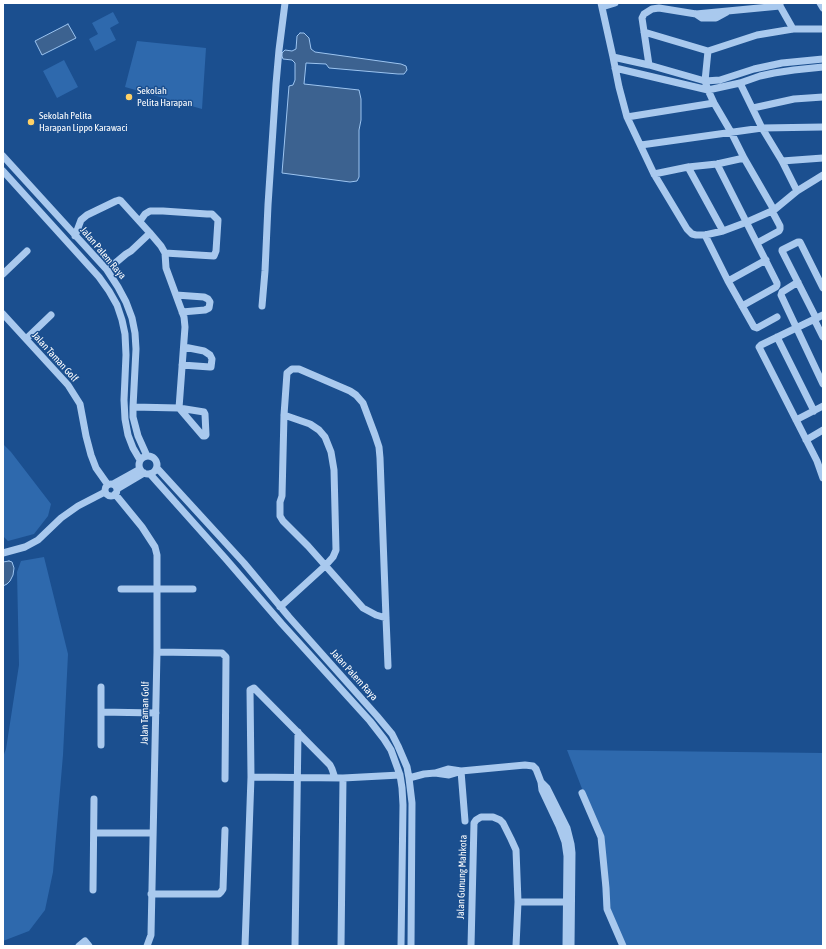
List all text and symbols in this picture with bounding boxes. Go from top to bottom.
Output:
place label: Sekolah Pelita Harapan [137,85,192,108]
marker: Sekolah Pelita Harapan [124,92,134,102]
place label: Sekolah Pelita Harapan Lippo Karawaci [39,110,127,134]
marker: Sekolah Pelita Harapan Lippo Karawaci [26,117,36,127]
street label: Jalan Palem Raya [78,224,128,282]
street label: Jalan Taman Golf [29,330,81,384]
street label: Jalan Palem Raya [328,647,380,703]
street label: Jalan Taman Golf [138,681,152,745]
street label: Jalan Gunung Mahkota [455,835,469,919]

